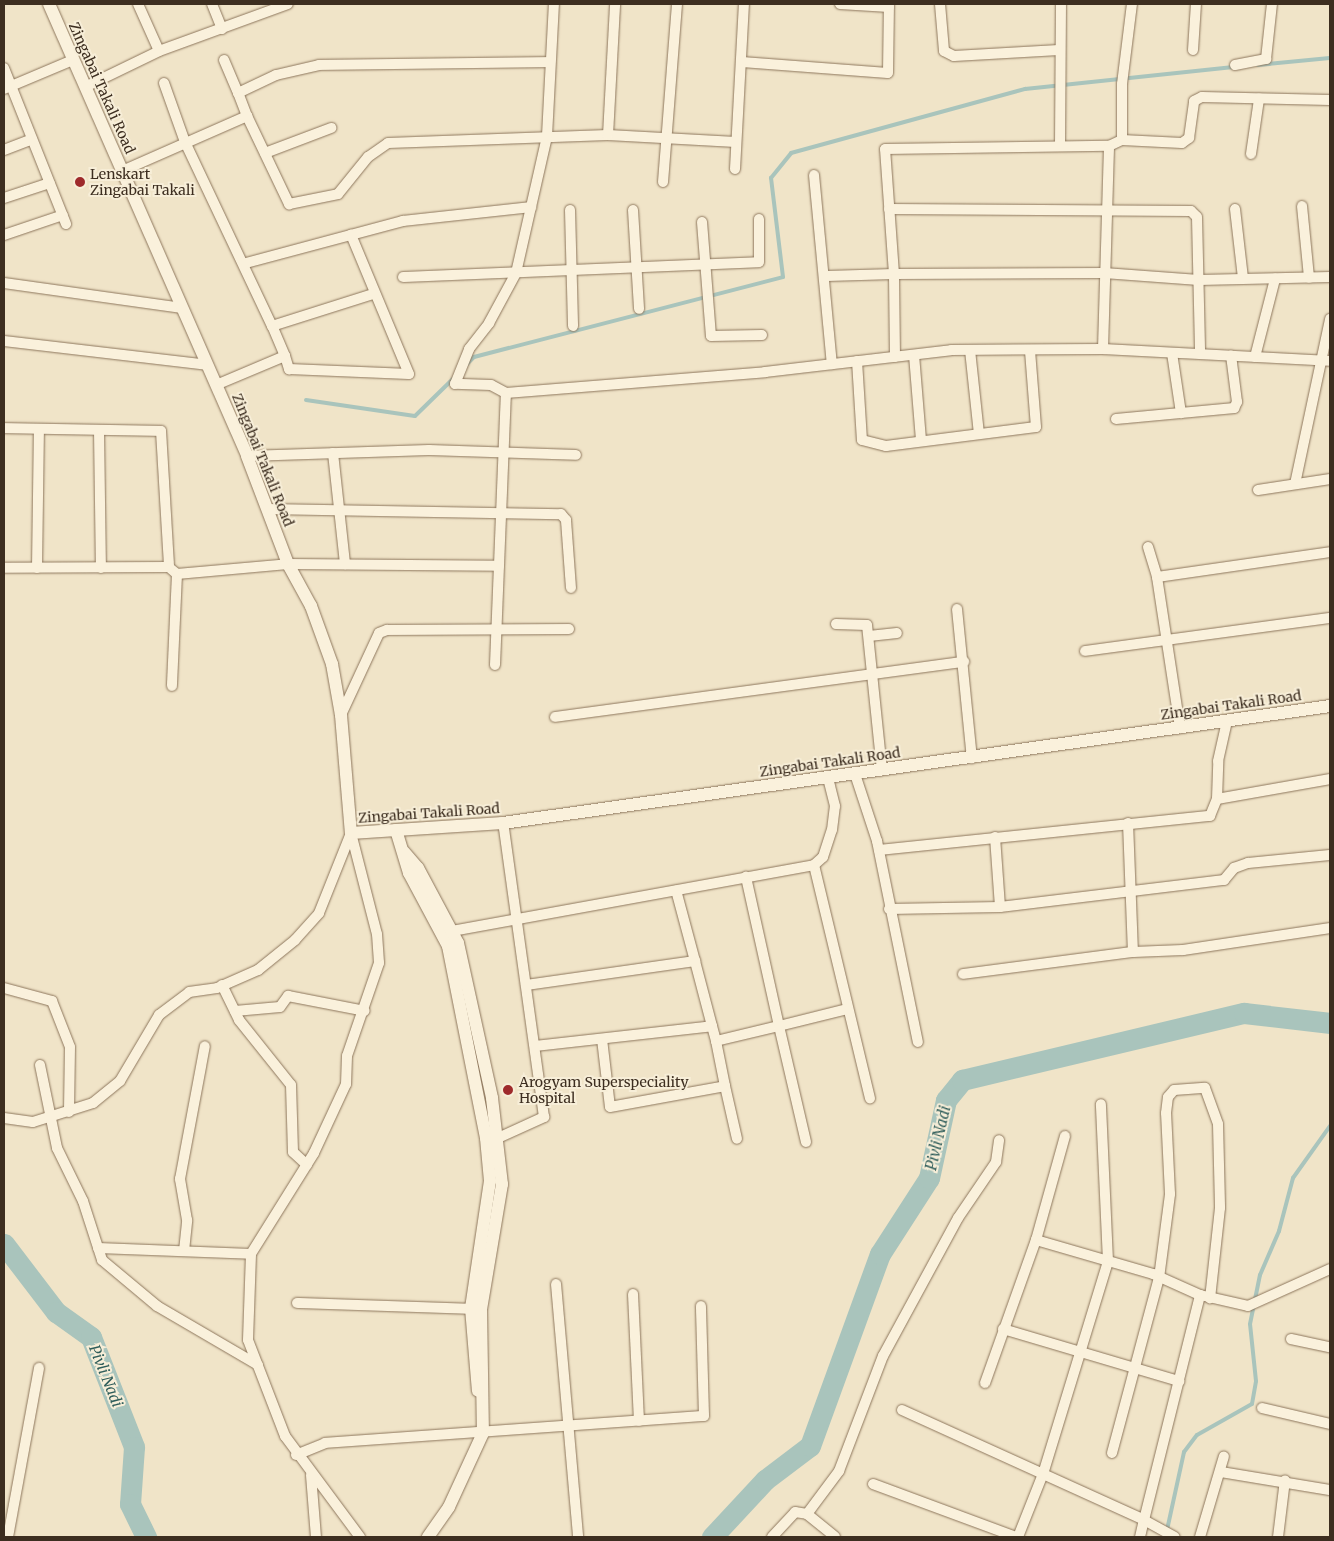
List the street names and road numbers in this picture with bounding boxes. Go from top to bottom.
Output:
street label: Zingabai Takali Road [65,20,139,156]
street label: Zingabai Takali Road [229,391,297,529]
street label: Zingabai Takali Road [1159,687,1303,723]
street label: Zingabai Takali Road [758,744,902,780]
street label: Zingabai Takali Road [358,800,500,826]

